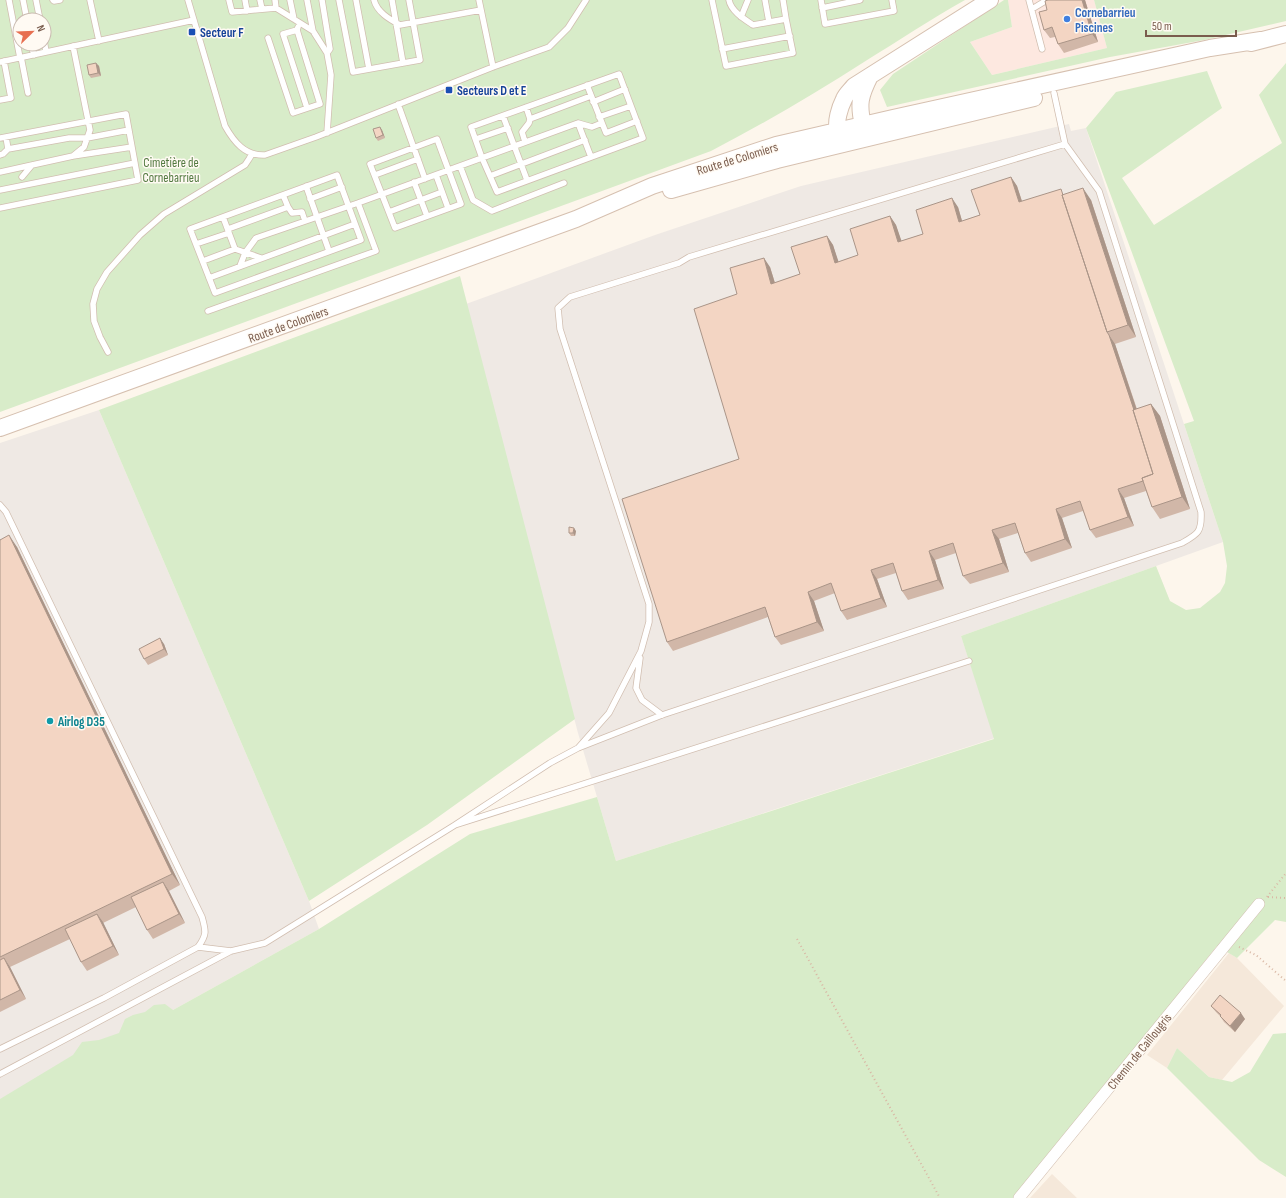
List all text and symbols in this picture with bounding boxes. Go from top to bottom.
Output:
place label: Cornebarrieu Piscines [1075,5,1136,36]
north arrow [12,12,52,52]
scale bar [1146,12,1236,38]
marker: Cornebarrieu Piscines [1062,14,1072,24]
text: 50 m [1152,19,1172,34]
text: N [34,23,48,34]
place label: Secteur F [200,25,244,41]
marker: Secteur F [187,27,197,37]
place label: Secteurs D et E [457,83,527,99]
marker: Secteurs D et E [444,85,454,95]
street label: Route de Colomiers [695,139,780,179]
park label: Cimetière de Cornebarrieu [142,155,200,186]
street label: Route de Colomiers [246,303,331,347]
place label: Airlog D35 [57,714,105,730]
marker: Airlog D35 [45,716,55,726]
street label: Chemin de Caillougris [1104,1010,1176,1093]

